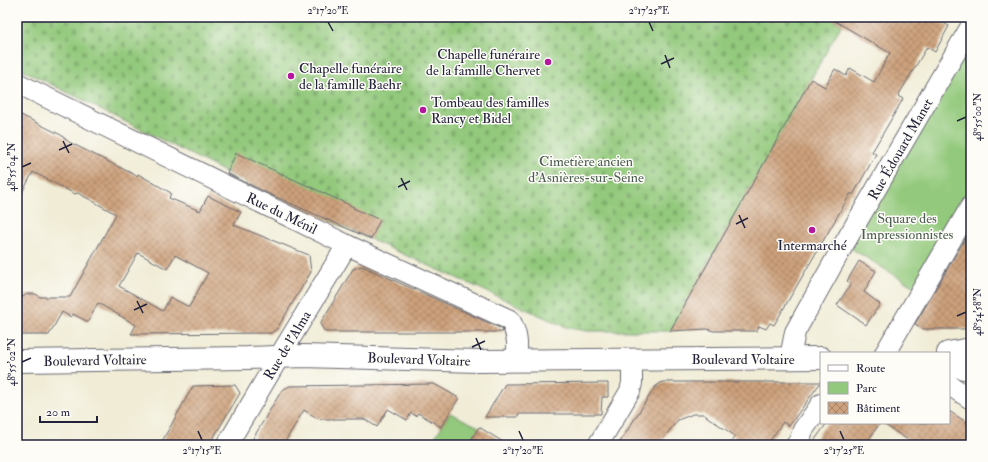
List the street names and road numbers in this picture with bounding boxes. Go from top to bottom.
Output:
street label: Rue Édouard Manet [864,95,937,203]
street label: Rue du Ménil [244,189,320,238]
street label: Rue de l'Alma [260,308,315,383]
street label: Boulevard Voltaire [367,349,471,370]
street label: Boulevard Voltaire [43,351,147,370]
street label: Boulevard Voltaire [691,351,795,368]

